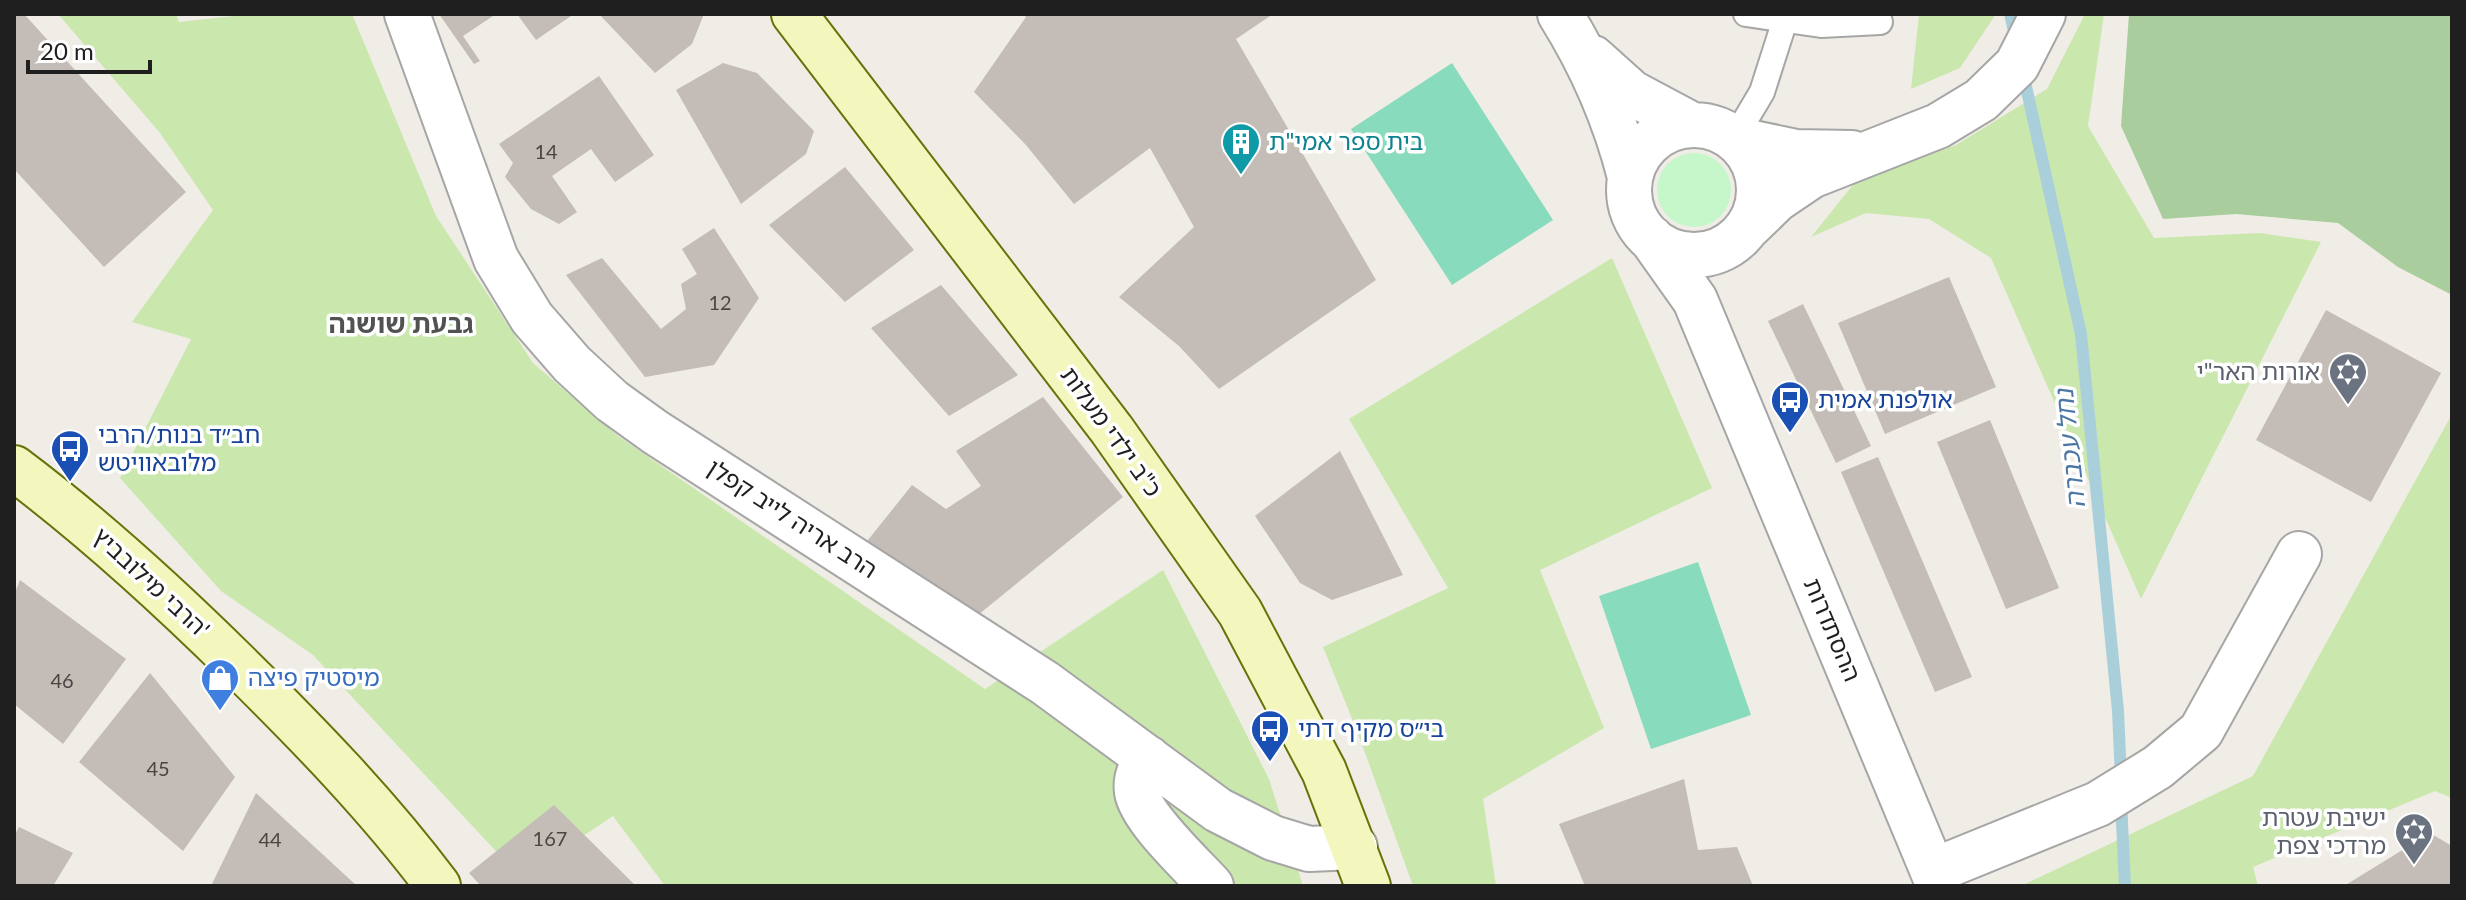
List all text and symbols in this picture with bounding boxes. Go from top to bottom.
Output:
scale bar [28,24,150,74]
text: 20 m [40,36,94,65]
building icon: בית ספר אמי"ת [1220,121,1262,176]
place label: בית ספר אמי"ת [1269,126,1424,155]
house number: 14 [534,139,558,163]
house number: 12 [708,290,732,314]
district label: גבעת שושנה [328,307,474,339]
synagogue icon: אורות האר"י [2327,351,2369,406]
place label: אורות האר"י [2197,356,2320,385]
street label: כ"ב ילדי מעלות [1055,361,1169,502]
bus stop icon: אולפנת אמית [1769,379,1811,434]
place label: אולפנת אמית [1818,384,1953,413]
water label: נחל עכברה [2047,386,2091,510]
place label: חב״ד בנות/הרבי מלובאוויטש [98,419,260,476]
bus stop icon: חב״ד בנות/הרבי מלובאוויטש [49,428,91,483]
street label: הרב אריה לייב קפלן [702,452,883,583]
street label: הרבי מילובביץ' [88,521,216,643]
street label: ההסתדרות [1799,573,1868,685]
shop icon: מיסטיק פיצה [199,657,241,712]
place label: מיסטיק פיצה [248,662,379,691]
house number: 46 [50,668,74,692]
bus stop icon: בי״ס מקיף דתי [1249,708,1291,763]
place label: בי״ס מקיף דתי [1298,713,1444,742]
house number: 45 [146,756,170,780]
place label: ישיבת עטרת מרדכי צפת [2262,802,2386,859]
synagogue icon: ישיבת עטרת מרדכי צפת [2393,811,2435,866]
house number: 167 [533,826,567,850]
house number: 44 [258,827,282,851]

